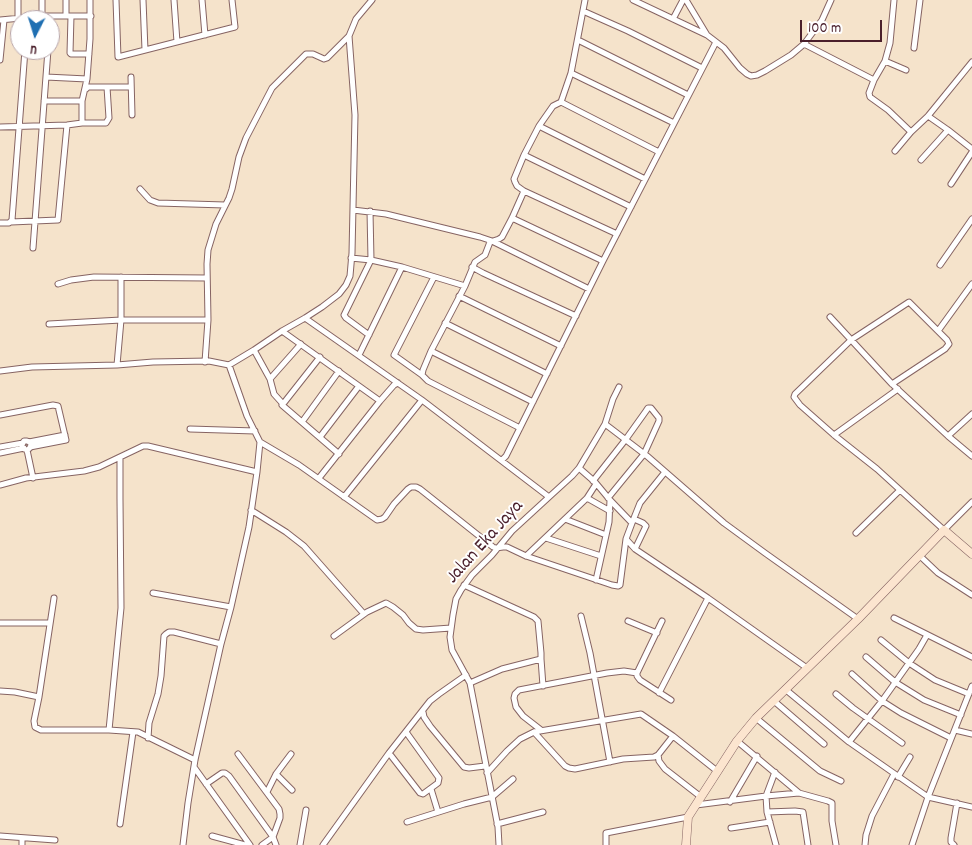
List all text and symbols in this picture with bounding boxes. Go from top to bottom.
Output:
north arrow [10,10,60,60]
scale bar [802,10,884,42]
text: 100 m [808,18,841,40]
text: U [30,39,38,59]
street label: Jalan Eka Jaya [443,497,529,589]

